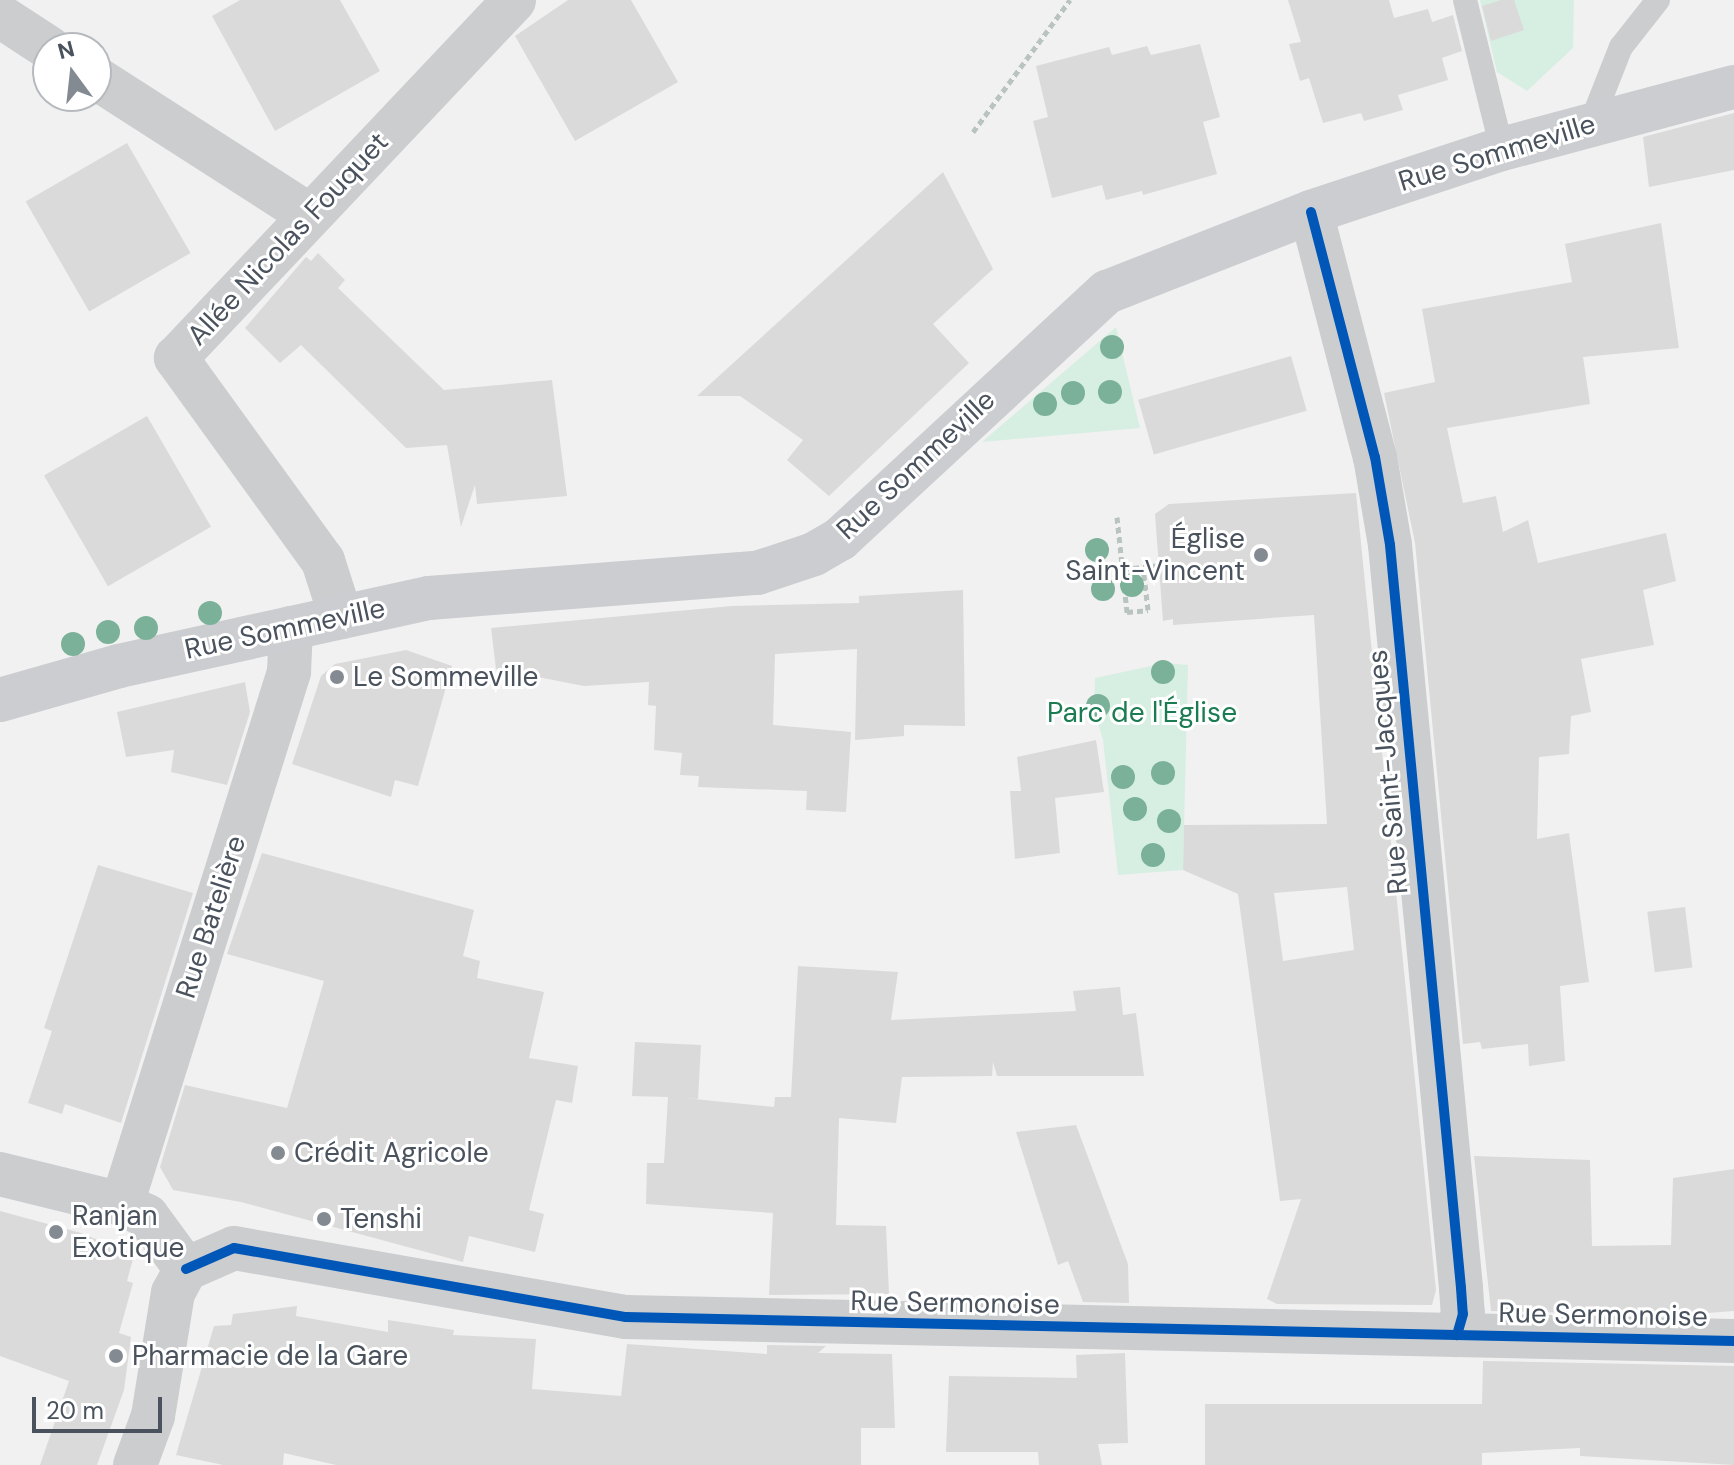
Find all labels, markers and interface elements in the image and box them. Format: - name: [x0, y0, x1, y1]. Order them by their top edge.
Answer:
- north arrow: [32, 32, 112, 112]
- text: N: [55, 34, 78, 66]
- street label: Rue Sommeville: [1395, 107, 1599, 199]
- street label: Allée Nicolas Fouquet: [181, 126, 395, 352]
- street label: Rue Sommeville: [830, 383, 1002, 547]
- place label: Église Saint-Vincent: [1065, 522, 1245, 588]
- marker: Église Saint-Vincent: [1252, 546, 1270, 564]
- street label: Rue Sommeville: [182, 591, 388, 667]
- street label: Rue Saint-Jacques: [1361, 648, 1415, 896]
- place label: Le Sommeville: [353, 660, 538, 694]
- marker: Le Sommeville: [328, 668, 346, 686]
- park label: Parc de l'Église: [1047, 696, 1237, 730]
- street label: Rue Batelière: [169, 832, 253, 1002]
- place label: Crédit Agricole: [294, 1136, 489, 1170]
- marker: Crédit Agricole: [269, 1144, 287, 1162]
- place label: Ranjan Exotique: [72, 1199, 184, 1265]
- place label: Tenshi: [340, 1202, 422, 1236]
- marker: Tenshi: [315, 1210, 333, 1228]
- marker: Ranjan Exotique: [47, 1223, 65, 1241]
- street label: Rue Sermonoise: [850, 1284, 1060, 1322]
- street label: Rue Sermonoise: [1498, 1296, 1708, 1334]
- place label: Pharmacie de la Gare: [132, 1339, 408, 1373]
- marker: Pharmacie de la Gare: [107, 1347, 125, 1365]
- scale bar: [36, 1381, 166, 1431]
- text: 20 m: [46, 1395, 104, 1426]

